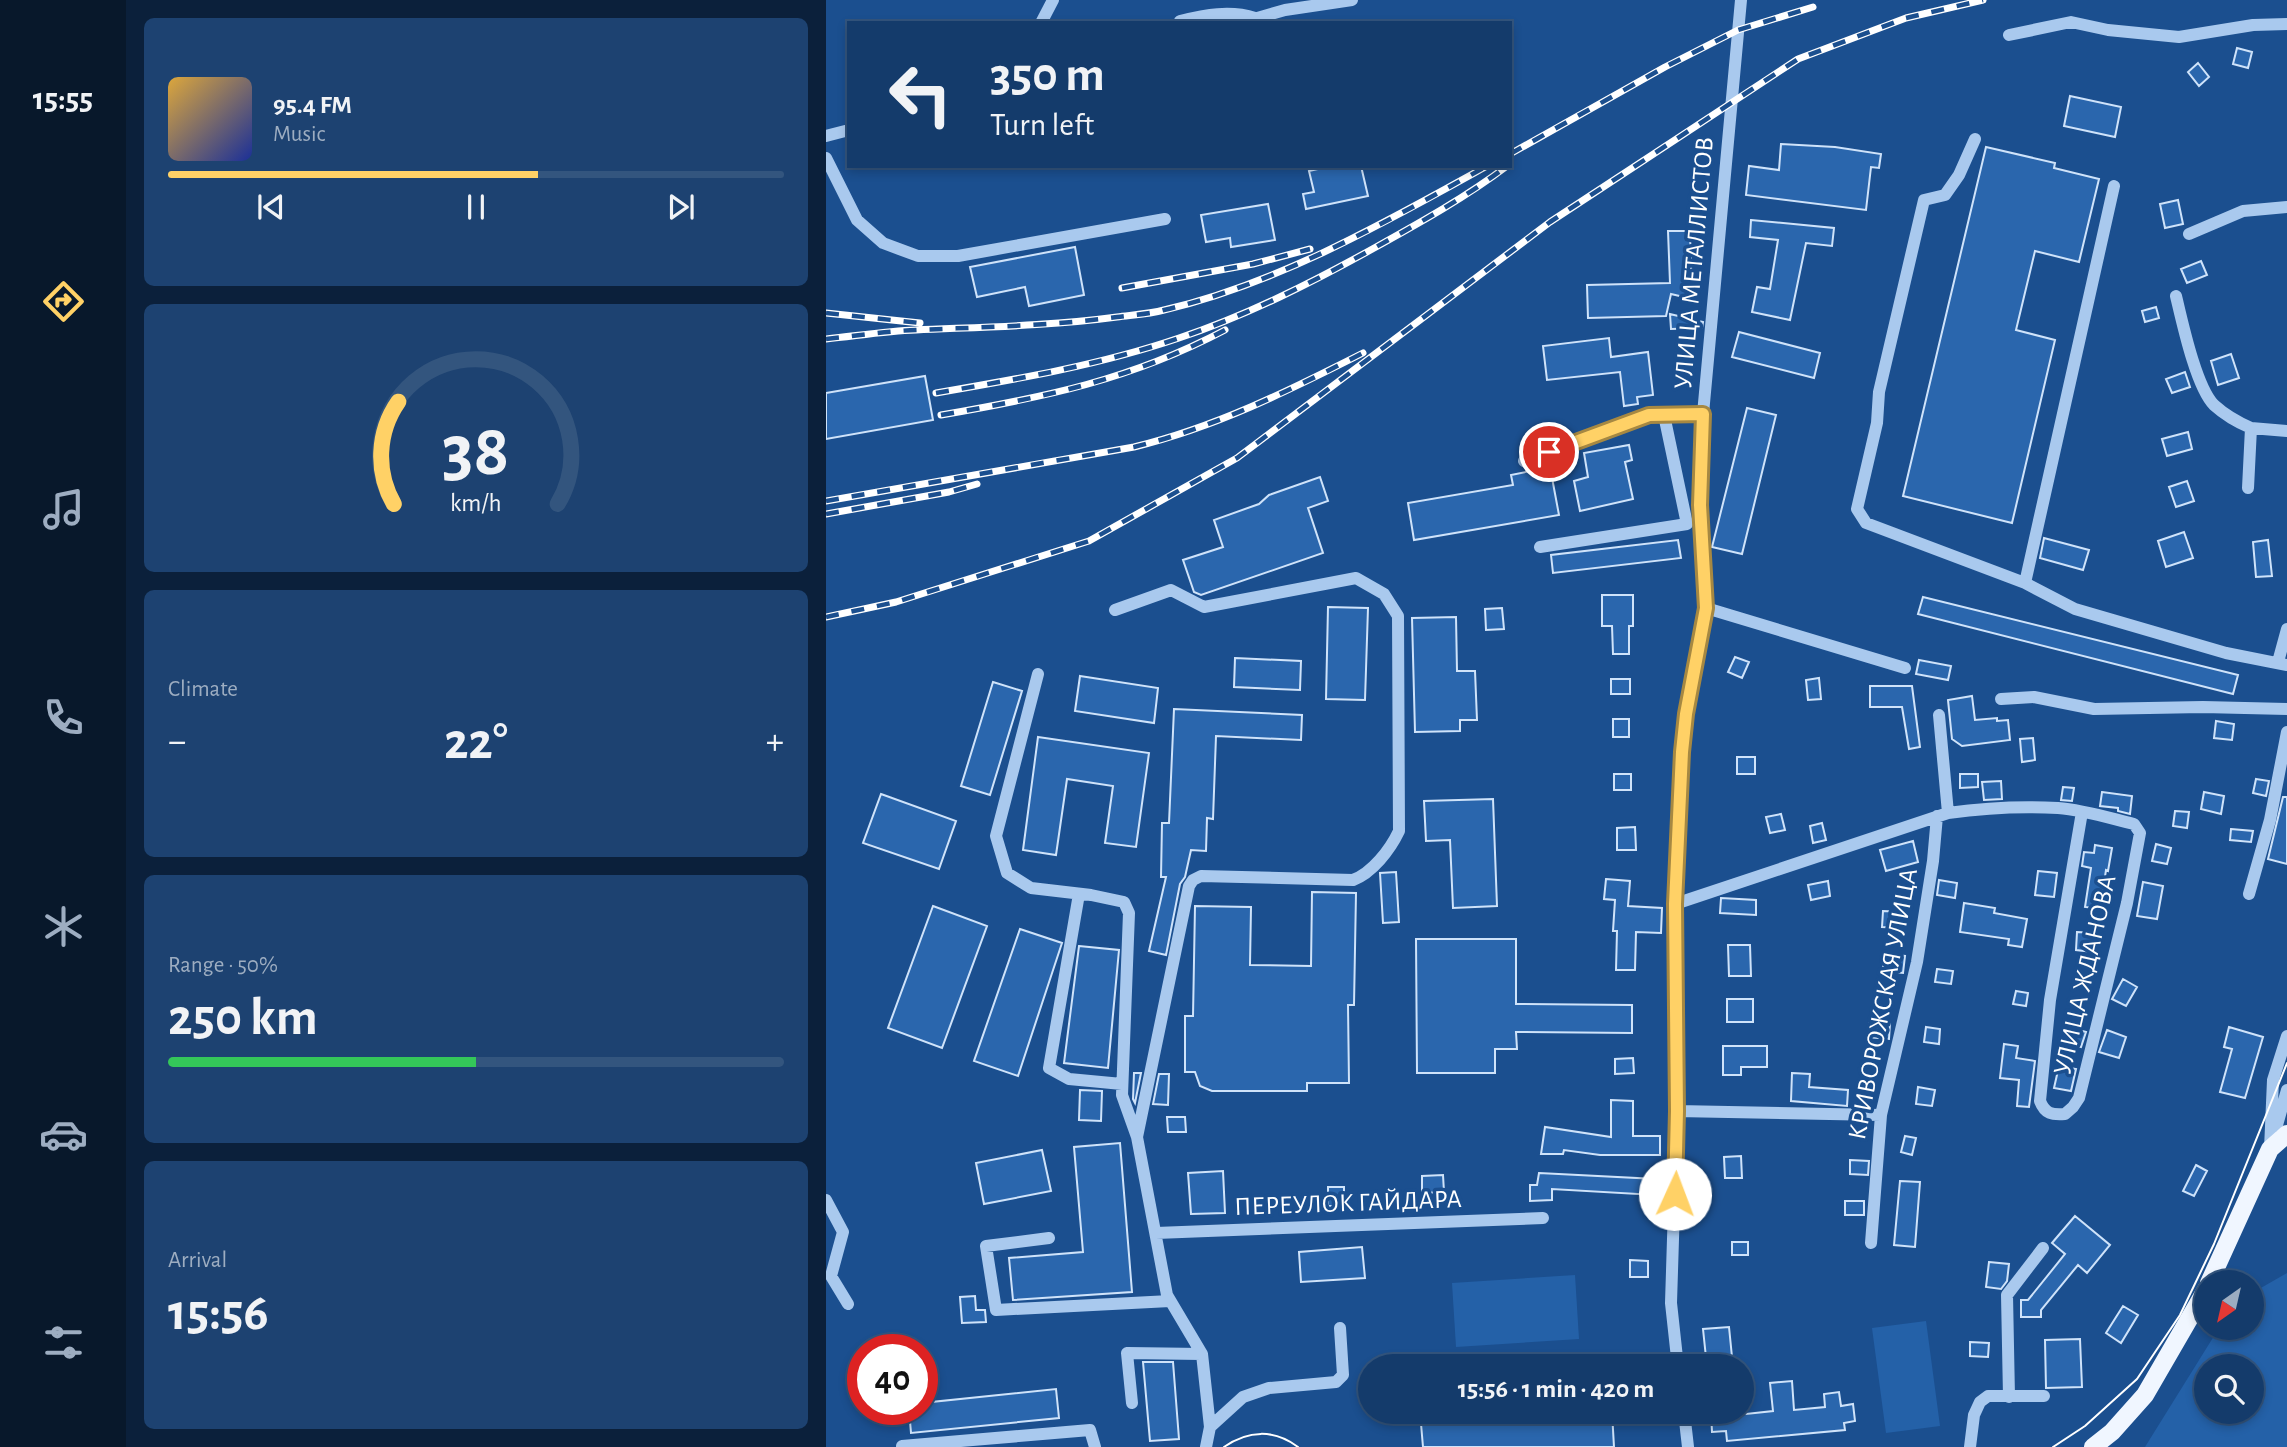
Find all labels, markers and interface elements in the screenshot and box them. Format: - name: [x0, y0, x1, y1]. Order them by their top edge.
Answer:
- icon: left: [875, 49, 966, 140]
- text: 350 m: [990, 51, 1105, 100]
- text: 15:55: [33, 83, 93, 115]
- text: 95.4 FM: [273, 92, 352, 118]
- text: Turn left: [990, 109, 1094, 141]
- text: Music: [273, 123, 325, 146]
- street label: УЛИЦА МЕТАЛЛИСТОВ: [1670, 136, 1718, 390]
- icon: previous: [252, 188, 290, 226]
- icon: pause: [457, 188, 495, 226]
- icon: next: [662, 188, 700, 226]
- icon: directions: [39, 277, 88, 326]
- text: 38: [442, 416, 510, 489]
- pin: [1519, 422, 1579, 482]
- icon: arrive: [1530, 433, 1568, 471]
- icon: music: [39, 485, 88, 534]
- text: km/h: [450, 490, 502, 515]
- text: Climate: [168, 678, 238, 701]
- icon: phone: [39, 693, 88, 742]
- text: 22°: [444, 716, 508, 768]
- text: −: [168, 723, 186, 761]
- text: +: [766, 723, 784, 761]
- street label: КРИВОРОЖСКАЯ УЛИЦА: [1844, 866, 1922, 1142]
- street label: УЛИЦА ЖДАНОВА: [2049, 872, 2121, 1078]
- icon: climate: [39, 902, 88, 951]
- text: Range · 50%: [168, 954, 278, 977]
- text: 250 km: [168, 992, 318, 1044]
- icon: car: [39, 1110, 88, 1159]
- position arrow: [1638, 1157, 1712, 1231]
- street label: ПЕРЕУЛОК ГАЙДАРА: [1234, 1186, 1462, 1220]
- text: Arrival: [168, 1249, 227, 1272]
- north arrow: [2194, 1270, 2264, 1340]
- map controls: [2194, 1270, 2264, 1424]
- text: 15:56: [168, 1287, 269, 1339]
- icon: filters: [39, 1318, 88, 1367]
- speed limit sign: 40: [847, 1334, 938, 1425]
- button: search: [2194, 1354, 2264, 1424]
- text: 15:56 · 1 min · 420 m: [1458, 1376, 1654, 1402]

